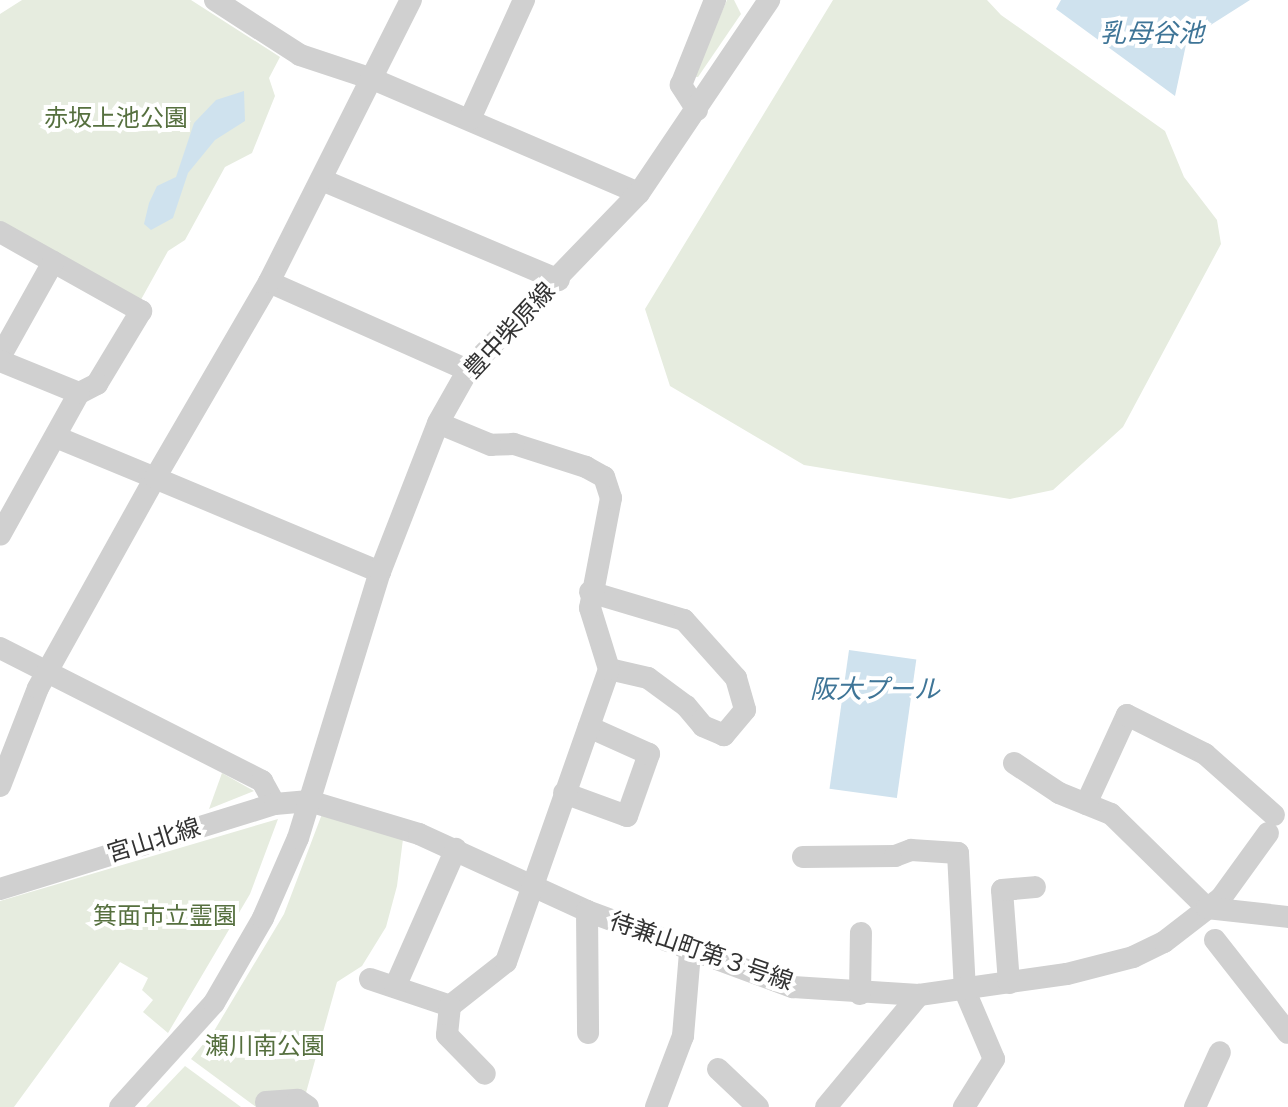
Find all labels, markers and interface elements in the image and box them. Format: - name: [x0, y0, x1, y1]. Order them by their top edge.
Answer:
- water label: 乳母谷池: [1100, 19, 1204, 51]
- park label: 赤坂上池公園: [44, 105, 188, 133]
- street label: 豊中柴原線: [459, 277, 561, 385]
- water label: 阪大プール: [810, 675, 940, 707]
- street label: 宮山北線: [104, 813, 204, 869]
- park label: 箕面市立霊園: [93, 903, 237, 931]
- street label: 待兼山町第３号線: [606, 907, 796, 997]
- park label: 瀬川南公園: [205, 1033, 325, 1061]

